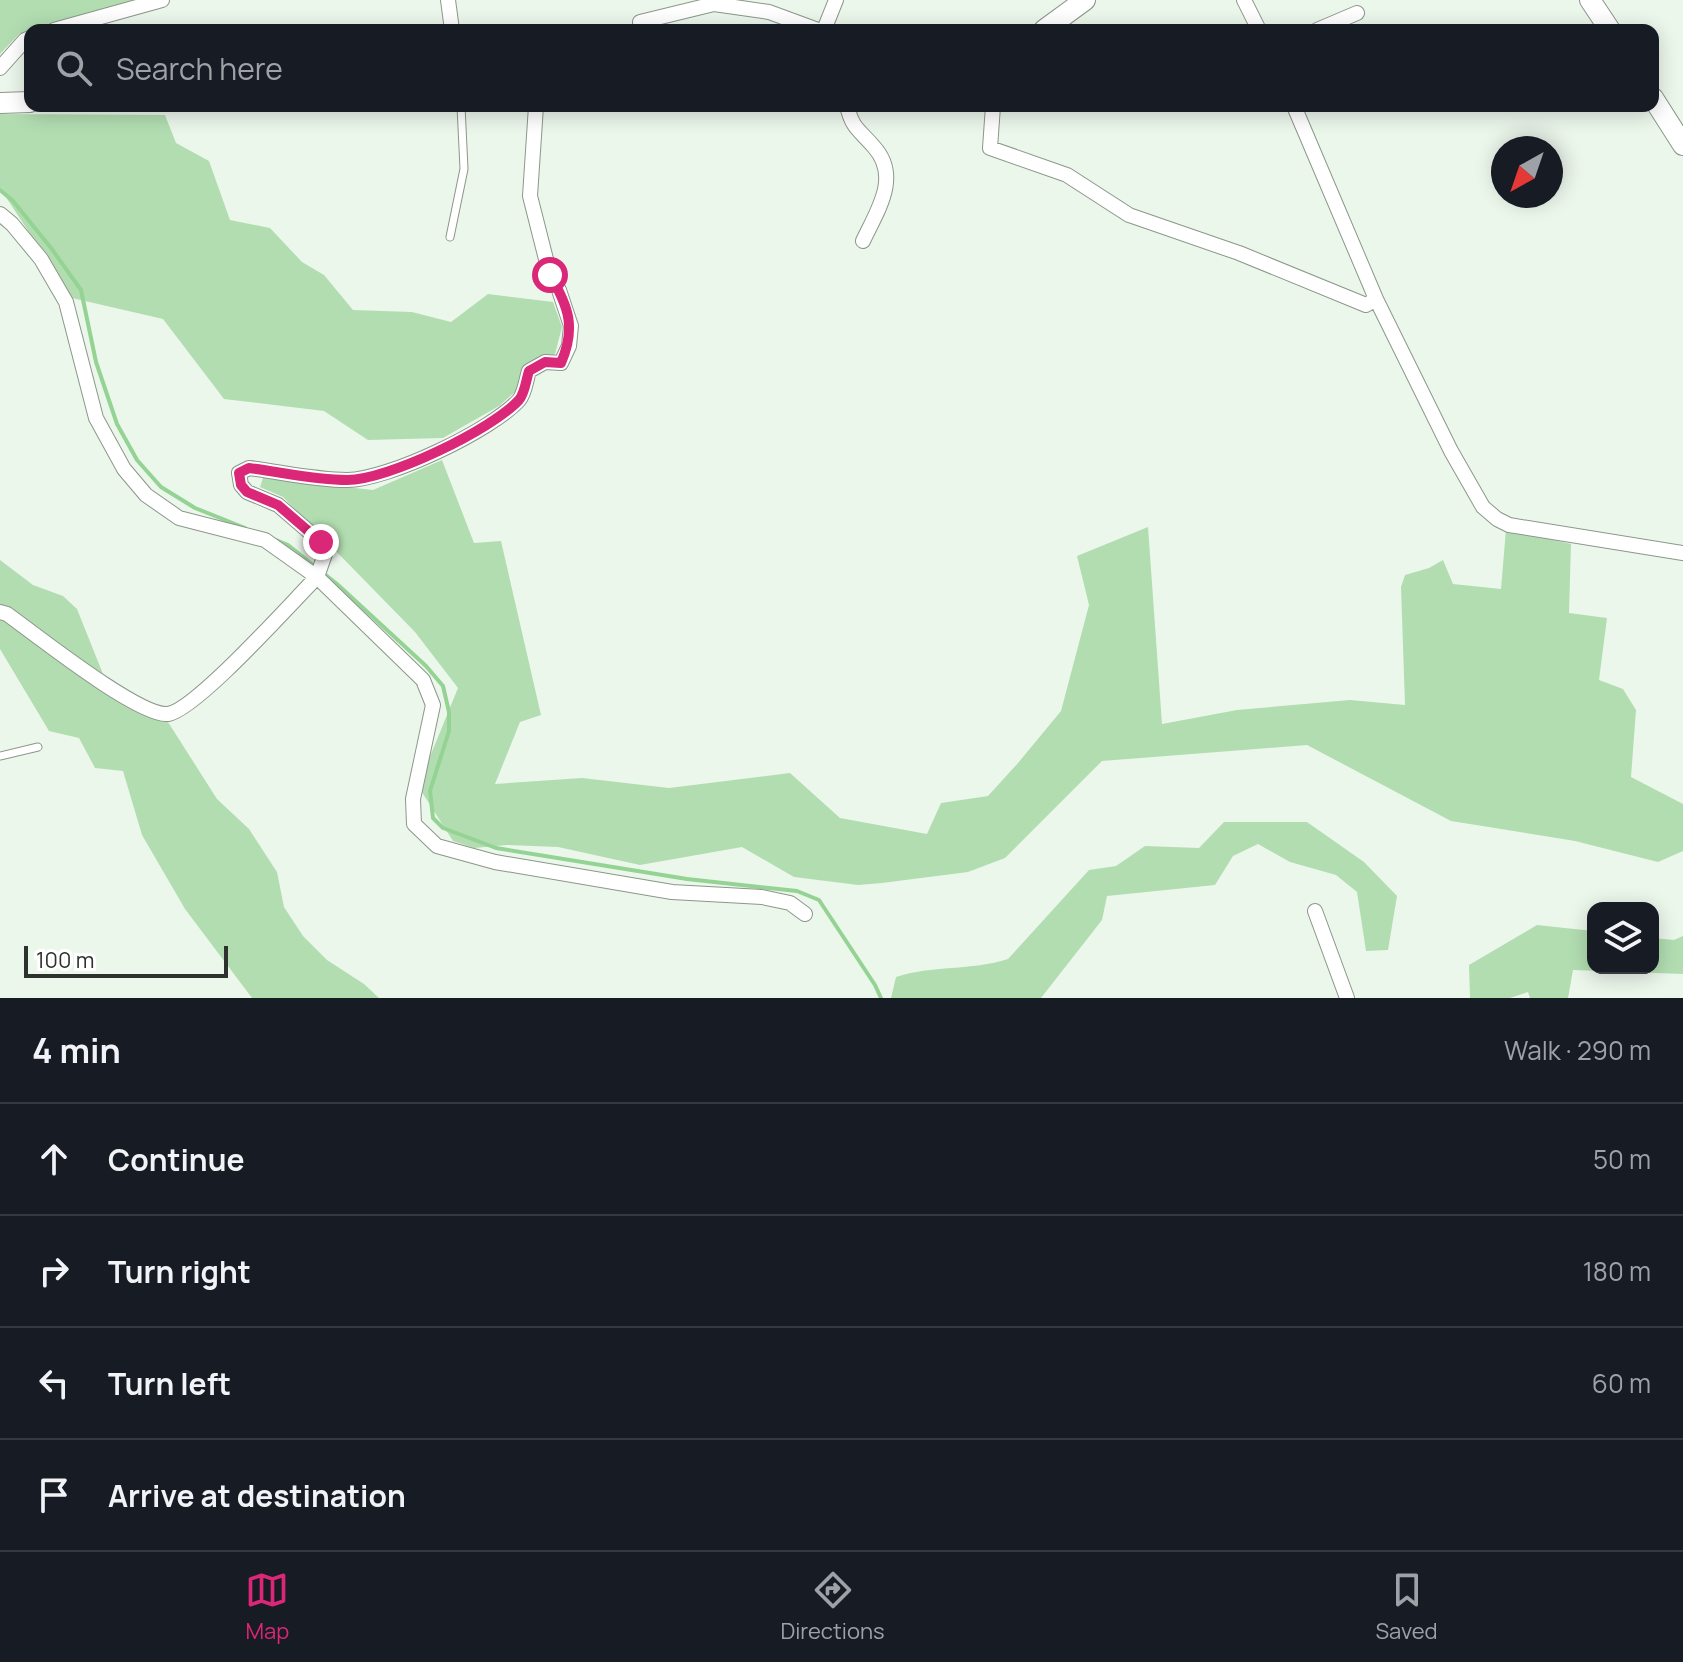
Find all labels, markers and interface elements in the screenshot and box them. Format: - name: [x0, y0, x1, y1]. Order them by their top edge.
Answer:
- search box: [24, 24, 1659, 112]
- icon: search: [52, 46, 96, 90]
- text: Search here: [116, 48, 283, 89]
- north arrow: [1491, 136, 1563, 208]
- route start: [532, 257, 568, 293]
- route end: [303, 524, 339, 560]
- map controls: [1587, 902, 1659, 974]
- button: layers: [1587, 902, 1659, 974]
- scale bar: [24, 942, 228, 978]
- text: 100 m: [36, 945, 94, 975]
- text: 4 min: [32, 1027, 121, 1073]
- text: Walk · 290 m: [1504, 1032, 1651, 1068]
- icon: ahead: [32, 1137, 76, 1181]
- text: Continue: [108, 1139, 244, 1180]
- text: 50 m: [1593, 1141, 1651, 1177]
- icon: right: [32, 1249, 76, 1293]
- text: Turn right: [108, 1251, 251, 1292]
- text: 180 m: [1583, 1253, 1651, 1289]
- icon: left: [32, 1361, 76, 1405]
- text: Turn left: [108, 1363, 231, 1404]
- text: 60 m: [1592, 1365, 1651, 1401]
- icon: arrive: [32, 1473, 76, 1517]
- text: Arrive at destination: [108, 1475, 406, 1516]
- tab: Map: [245, 1568, 289, 1646]
- tab: Directions: [780, 1568, 885, 1646]
- tab: Saved: [1376, 1568, 1438, 1646]

